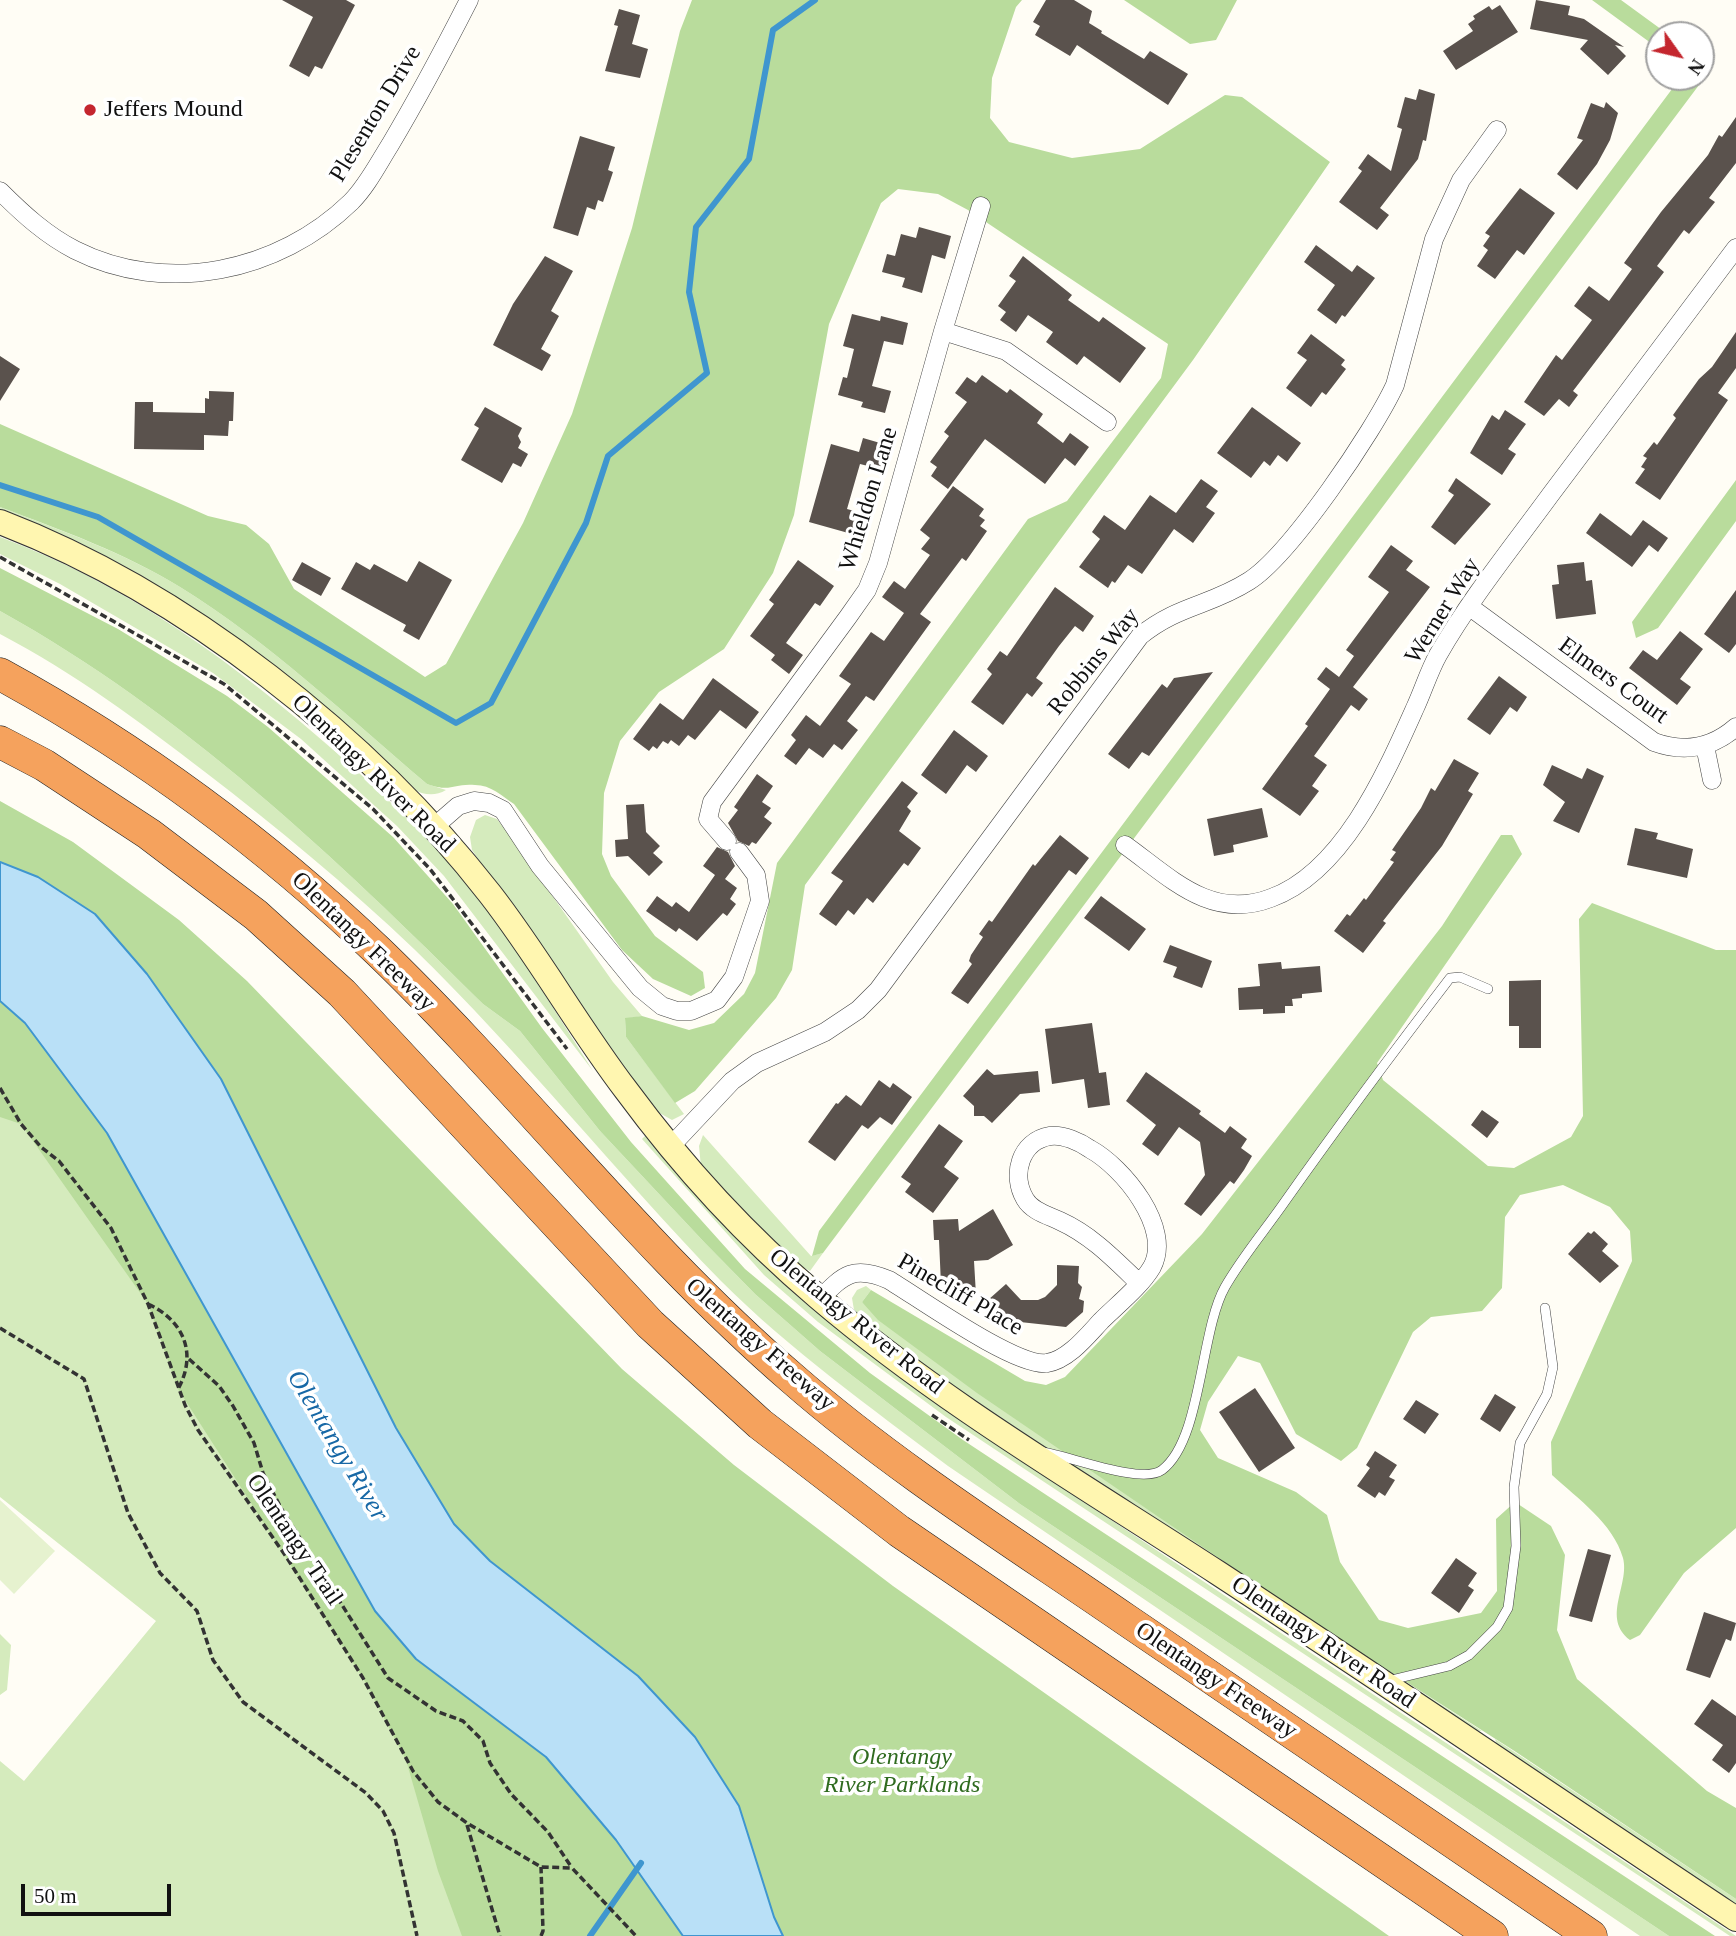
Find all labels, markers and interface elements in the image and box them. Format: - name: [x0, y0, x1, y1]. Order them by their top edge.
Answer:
- north arrow: [1645, 21, 1715, 91]
- street label: Plesenton Drive: [324, 41, 428, 187]
- text: N: [1684, 55, 1709, 78]
- place label: Jeffers Mound: [104, 96, 243, 124]
- marker: Jeffers Mound: [82, 102, 98, 118]
- street label: Whieldon Lane: [834, 424, 904, 574]
- street label: Werner Way: [1399, 553, 1487, 669]
- street label: Robbins Way: [1042, 603, 1146, 721]
- street label: Elmers Court: [1552, 632, 1674, 730]
- street label: Olentangy River Road: [285, 689, 461, 859]
- street label: Olentangy Freeway: [285, 866, 441, 1018]
- street label: Olentangy River Road: [763, 1243, 949, 1401]
- street label: Pinecliff Place: [892, 1247, 1028, 1343]
- street label: Olentangy Freeway: [679, 1272, 841, 1418]
- water label: Olentangy River: [280, 1365, 394, 1527]
- street label: Olentangy Trail: [240, 1469, 348, 1611]
- street label: Olentangy River Road: [1225, 1571, 1421, 1715]
- street label: Olentangy Freeway: [1130, 1616, 1302, 1746]
- park label: Olentangy River Parklands: [824, 1744, 980, 1800]
- scale bar: [24, 1870, 175, 1914]
- text: 50 m: [34, 1884, 77, 1908]

